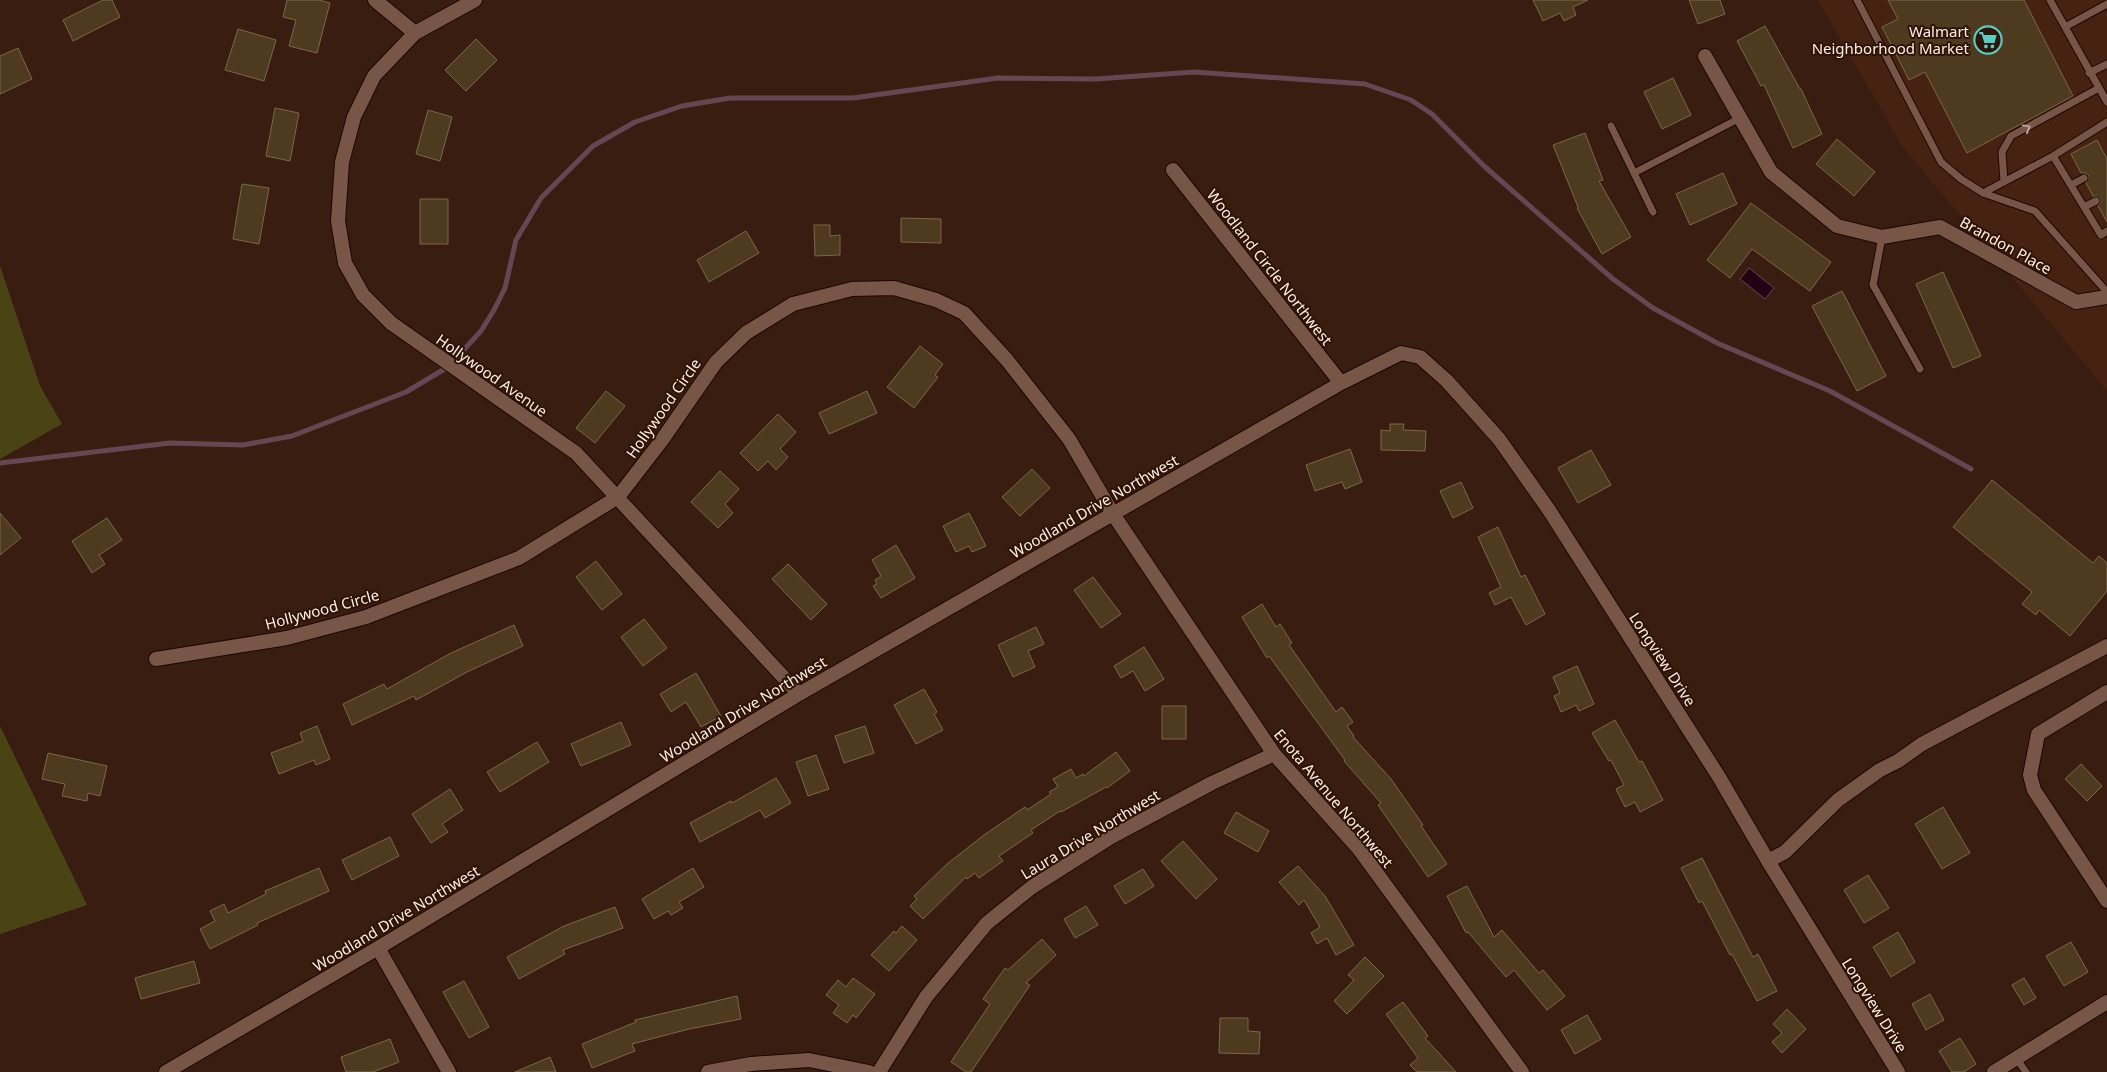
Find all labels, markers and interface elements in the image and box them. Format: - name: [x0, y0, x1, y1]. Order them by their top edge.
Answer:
- place label: Walmart Neighborhood Market: [1812, 21, 1970, 58]
- supermarket icon: Walmart Neighborhood Market: [1973, 25, 2003, 55]
- one-way arrow: [2021, 124, 2030, 134]
- street label: Woodland Circle Northwest: [1203, 185, 1338, 349]
- street label: Brandon Place: [1957, 212, 2055, 278]
- street label: Hollywood Avenue: [432, 329, 552, 421]
- street label: Hollywood Circle: [621, 354, 705, 462]
- street label: Woodland Drive Northwest: [1006, 449, 1182, 562]
- street label: Hollywood Circle: [263, 584, 381, 634]
- street label: Longview Drive: [1625, 608, 1701, 710]
- street label: Woodland Drive Northwest: [656, 651, 830, 767]
- street label: Enota Avenue Northwest: [1270, 724, 1398, 872]
- street label: Laura Drive Northwest: [1017, 784, 1164, 884]
- street label: Woodland Drive Northwest: [309, 860, 483, 976]
- street label: Longview Drive: [1838, 954, 1912, 1056]

